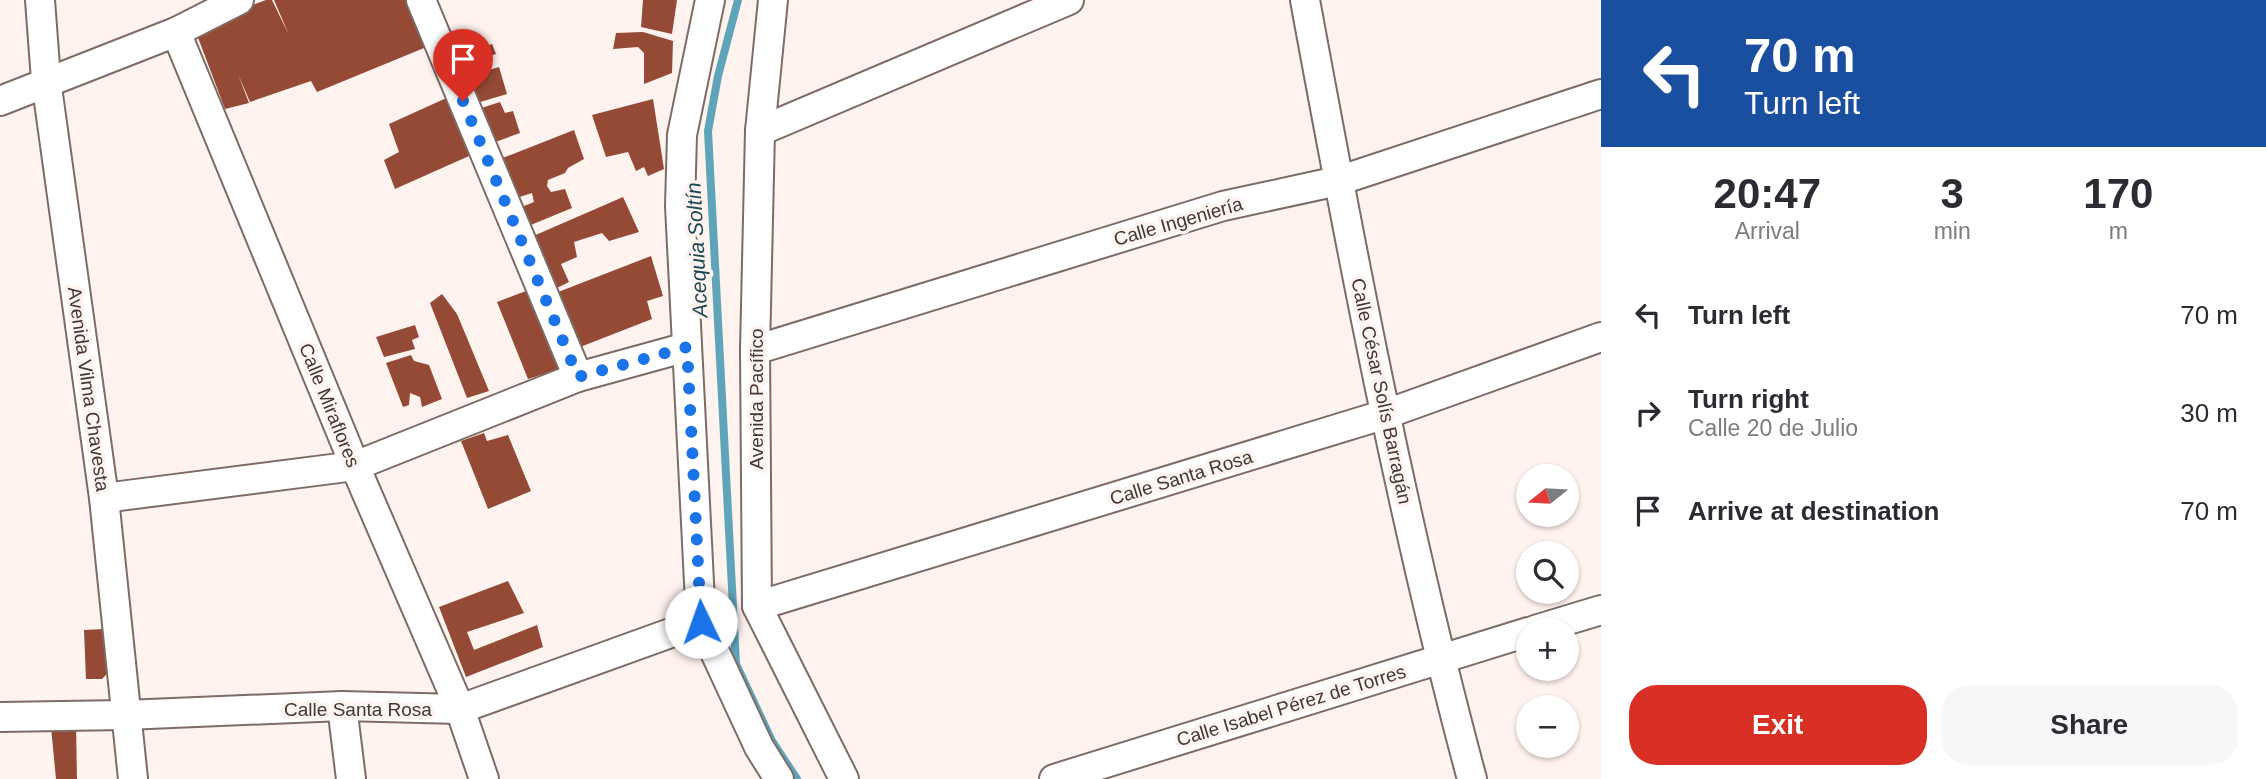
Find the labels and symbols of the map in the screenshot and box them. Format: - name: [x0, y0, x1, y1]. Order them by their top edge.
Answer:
- pin: [433, 29, 493, 101]
- water label: Acequia Soltín: [681, 182, 712, 320]
- street label: Calle Ingeniería: [1111, 193, 1245, 250]
- street label: Calle César Solís Barragán: [1347, 276, 1416, 506]
- street label: Avenida Vilma Chavesta: [64, 285, 113, 493]
- street label: Avenida Pacífico: [746, 328, 767, 470]
- street label: Calle Miraflores: [295, 340, 364, 470]
- street label: Calle Santa Rosa: [1107, 446, 1255, 509]
- north arrow: [1516, 464, 1578, 527]
- position arrow: [664, 585, 738, 659]
- street label: Calle Isabel Pérez de Torres: [1174, 661, 1408, 750]
- street label: Calle Santa Rosa: [284, 699, 432, 720]

